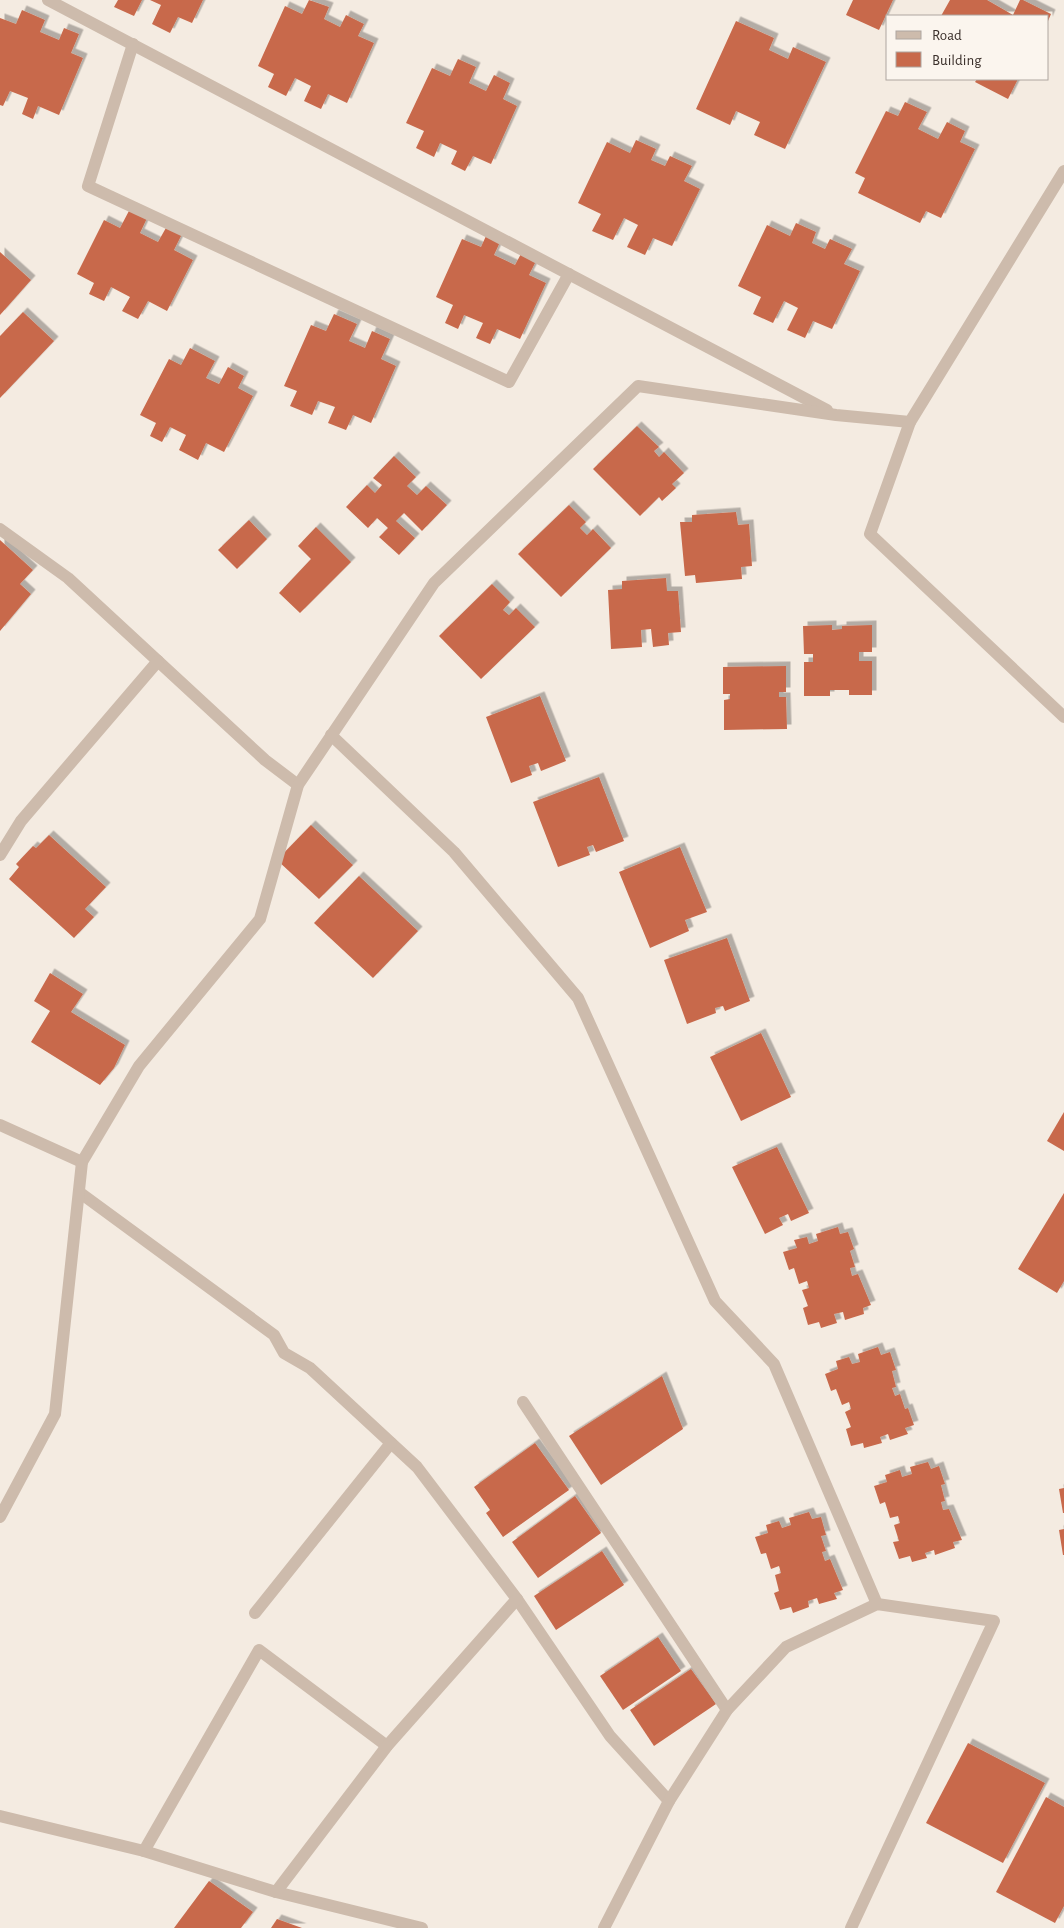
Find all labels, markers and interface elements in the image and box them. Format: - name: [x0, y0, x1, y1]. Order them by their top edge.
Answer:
- legend: [886, 15, 1049, 80]
- text: Road: [932, 28, 962, 43]
- text: Building: [932, 53, 982, 68]

